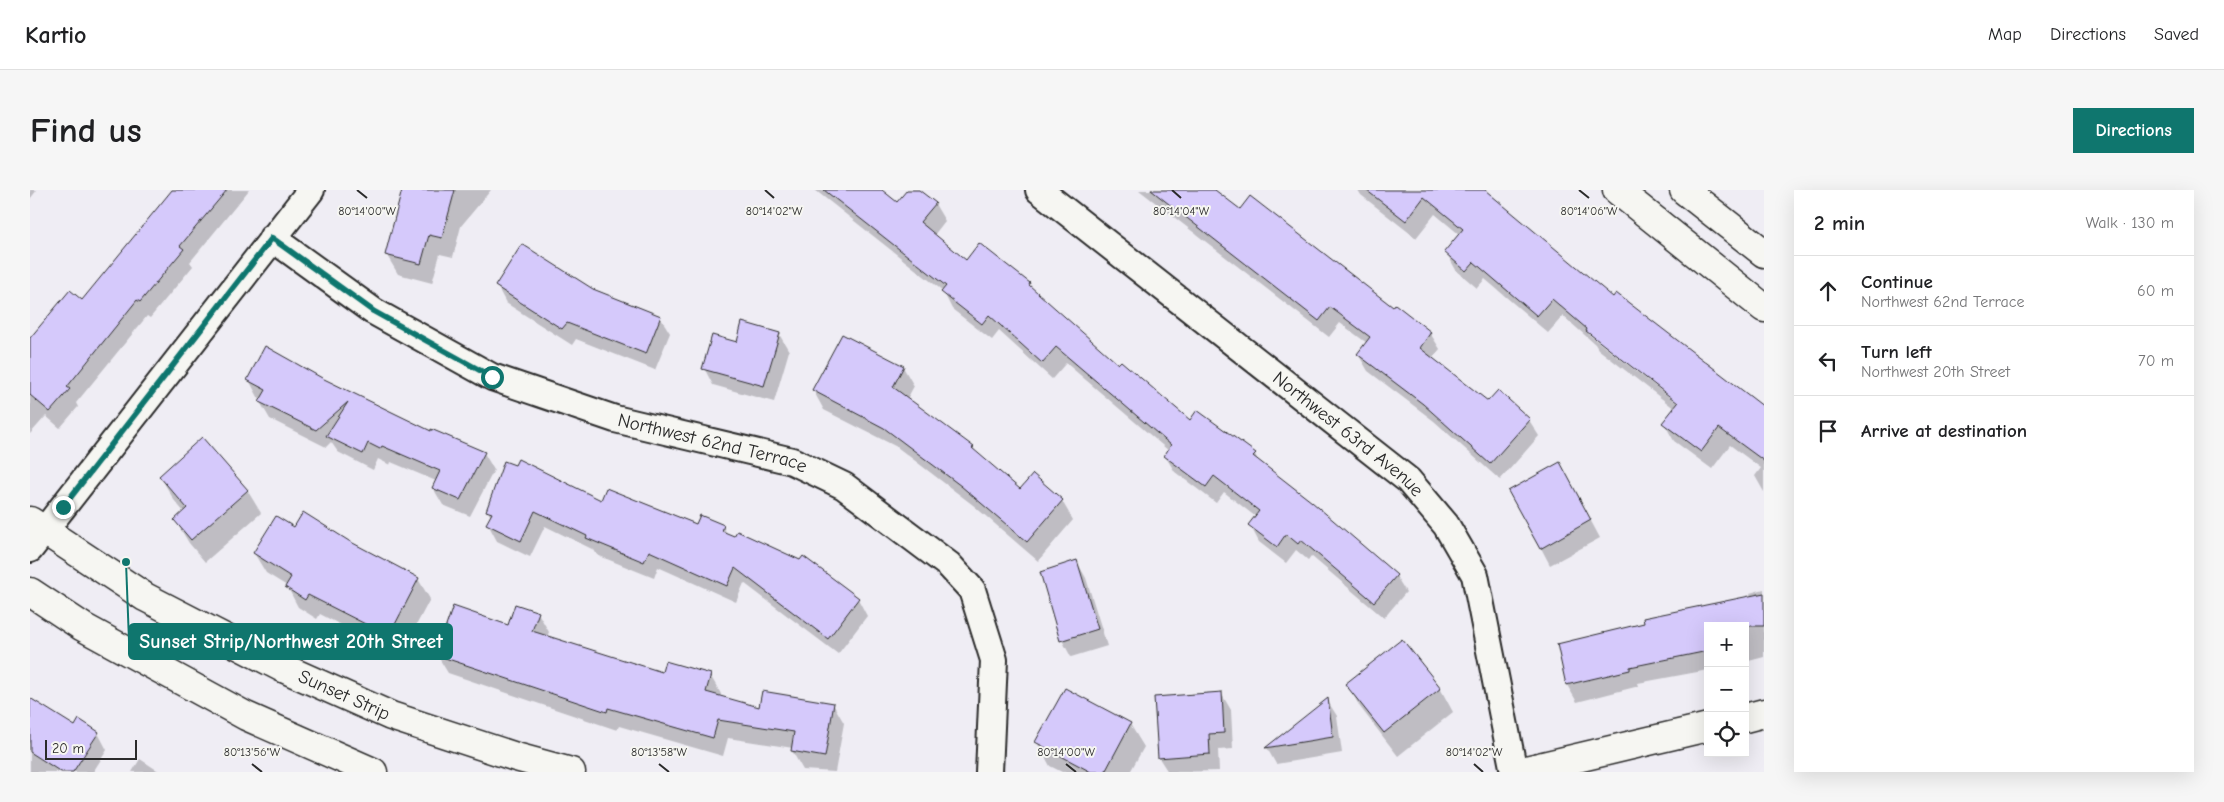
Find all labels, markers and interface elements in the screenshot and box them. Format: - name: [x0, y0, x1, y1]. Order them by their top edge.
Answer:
- text: Kartio: [25, 21, 87, 49]
- text: Map: [1988, 24, 2022, 45]
- text: Directions: [2050, 24, 2126, 45]
- text: Saved: [2154, 24, 2199, 45]
- button: Directions: [2073, 108, 2194, 153]
- text: Find us: [30, 110, 142, 151]
- text: 80°14'00"W: [338, 204, 396, 218]
- text: 80°14'02"W: [746, 204, 803, 218]
- text: 80°14'04"W: [1153, 204, 1210, 218]
- text: 80°14'06"W: [1561, 204, 1618, 218]
- text: 2 min: [1814, 211, 1865, 235]
- text: Walk · 130 m: [2085, 214, 2174, 232]
- text: Continue: [1861, 271, 1933, 293]
- icon: ahead: [1814, 277, 1842, 305]
- text: 60 m: [2137, 282, 2174, 300]
- text: Northwest 62nd Terrace: [1861, 293, 2025, 311]
- text: Turn left: [1861, 341, 1932, 363]
- icon: left: [1814, 347, 1842, 375]
- text: 70 m: [2138, 352, 2174, 370]
- text: Northwest 20th Street: [1861, 363, 2010, 381]
- route start: [481, 366, 504, 389]
- street label: Northwest 63rd Avenue: [1268, 367, 1428, 501]
- street label: Northwest 62nd Terrace: [616, 409, 811, 478]
- icon: arrive: [1814, 417, 1842, 445]
- text: Arrive at destination: [1861, 420, 2027, 442]
- route end: [52, 496, 75, 519]
- map controls: [1704, 622, 1749, 757]
- button: +: [1704, 622, 1749, 667]
- callout: Sunset Strip/Northwest 20th Street: [129, 624, 452, 659]
- text: Sunset Strip/Northwest 20th Street: [139, 630, 443, 653]
- street label: Sunset Strip: [295, 665, 393, 725]
- button: −: [1704, 667, 1749, 712]
- button: locate: [1704, 712, 1749, 757]
- scale bar: [45, 737, 138, 760]
- text: 20 m: [52, 740, 84, 757]
- text: 80°13'56"W: [224, 745, 281, 759]
- text: 80°13'58"W: [631, 745, 688, 759]
- text: 80°14'00"W: [1037, 745, 1095, 759]
- text: 80°14'02"W: [1446, 745, 1503, 759]

